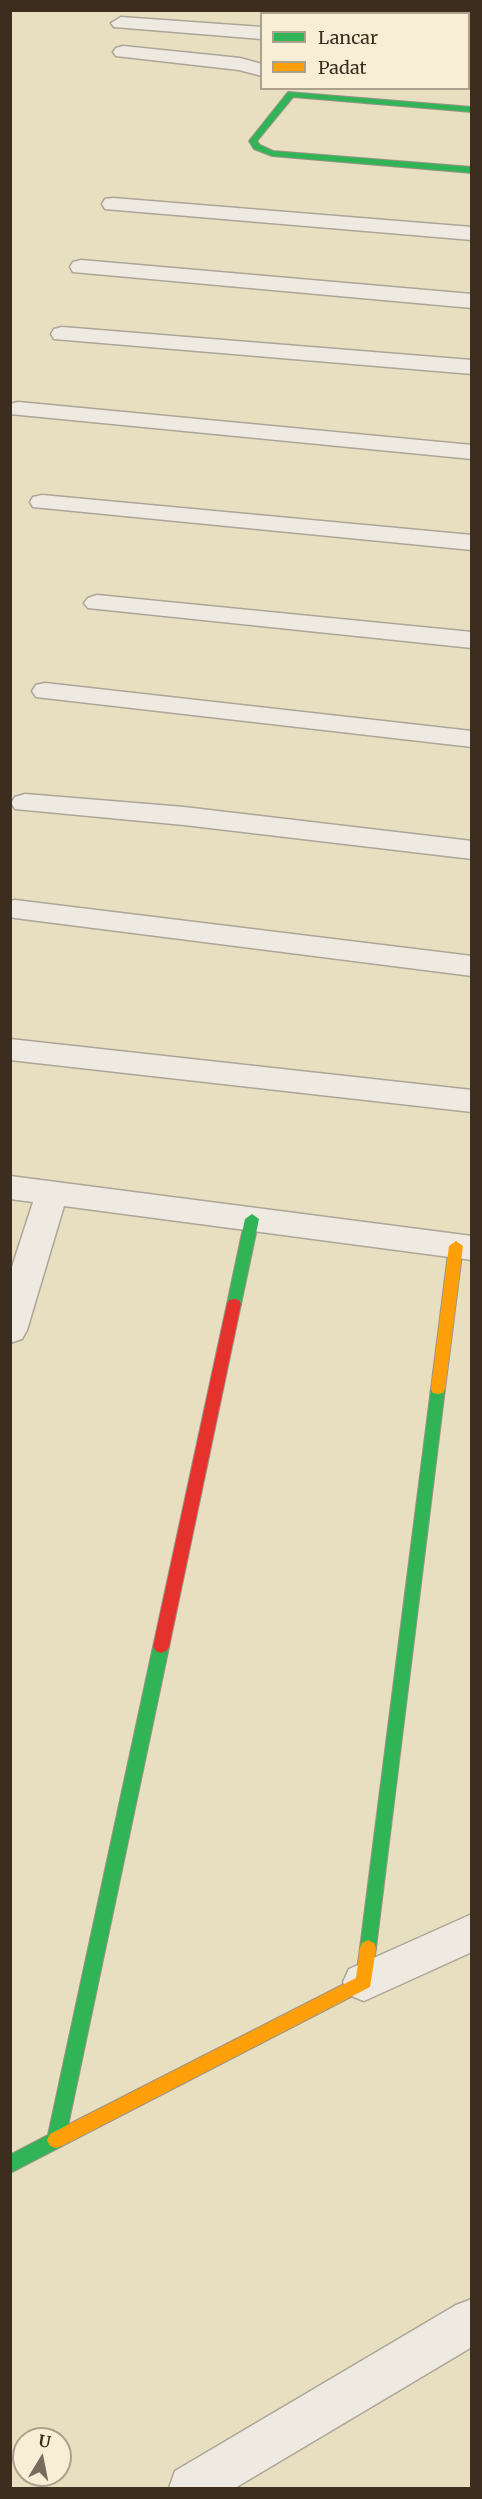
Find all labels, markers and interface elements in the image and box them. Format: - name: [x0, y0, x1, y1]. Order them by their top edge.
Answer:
- legend: [260, 12, 470, 90]
- text: Lancar: [318, 26, 378, 49]
- text: Padat: [318, 56, 367, 79]
- north arrow: [12, 2427, 72, 2487]
- text: U: [37, 2430, 52, 2452]

